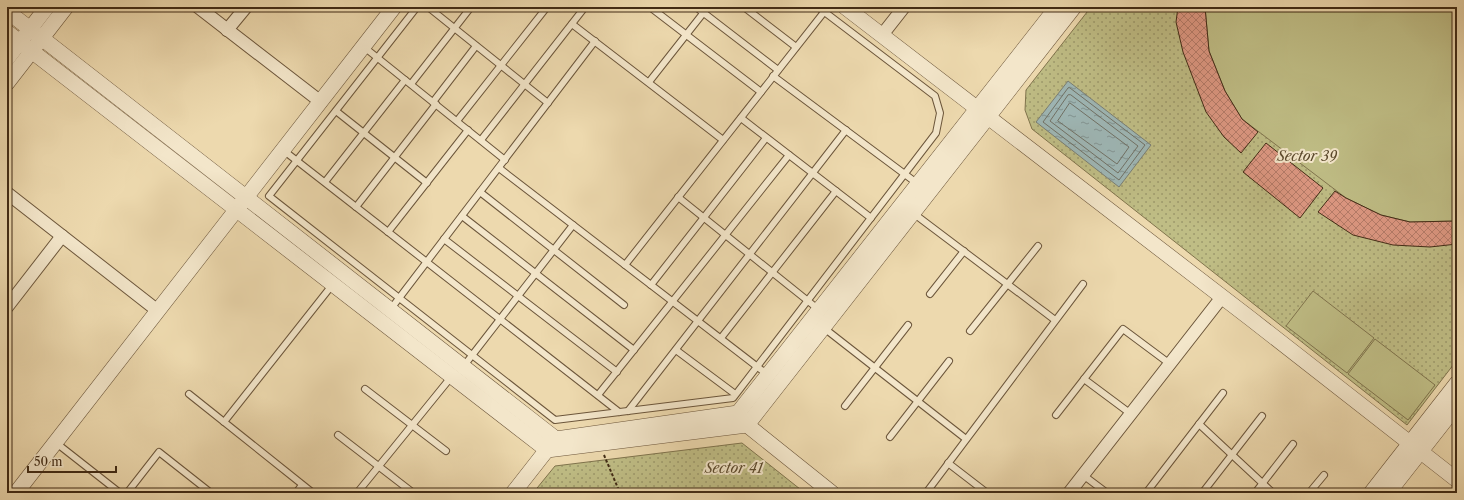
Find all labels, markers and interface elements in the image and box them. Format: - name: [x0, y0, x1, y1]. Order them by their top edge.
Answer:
- park label: Sector 39: [1276, 147, 1338, 165]
- scale bar: [28, 448, 116, 474]
- text: 50 m: [34, 454, 63, 469]
- park label: Sector 41: [704, 459, 764, 477]

